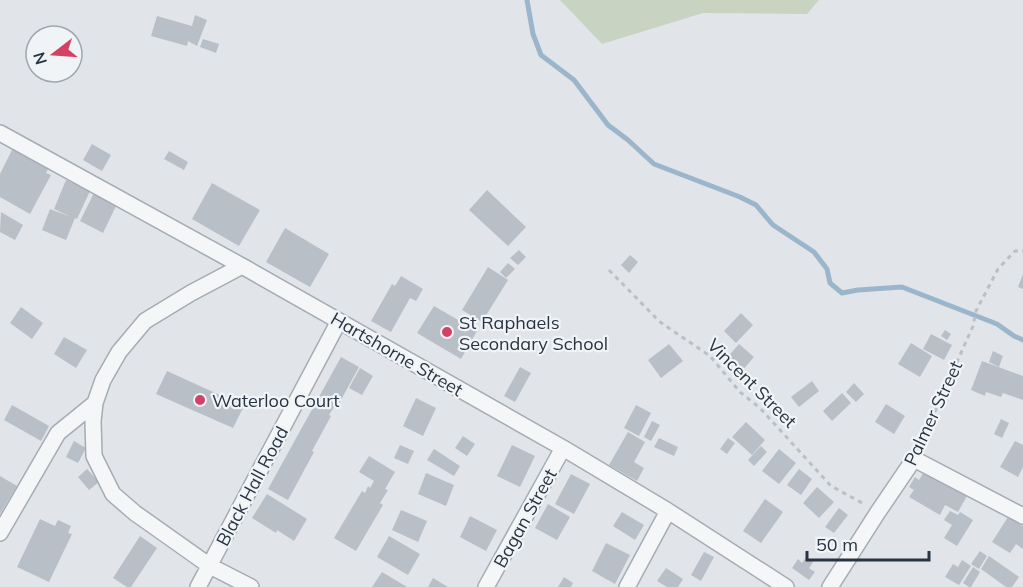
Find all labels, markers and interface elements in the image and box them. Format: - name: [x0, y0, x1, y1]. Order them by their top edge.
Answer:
- north arrow: [24, 24, 84, 84]
- text: N: [28, 50, 51, 67]
- street label: Hartshorne Street: [327, 307, 467, 401]
- place label: St Raphaels Secondary School: [459, 311, 608, 355]
- marker: St Raphaels Secondary School: [440, 325, 454, 339]
- street label: Vincent Street: [702, 333, 802, 433]
- street label: Palmer Street: [899, 357, 967, 469]
- place label: Waterloo Court: [212, 389, 340, 412]
- marker: Waterloo Court: [193, 393, 207, 407]
- street label: Black Hall Road: [211, 422, 293, 550]
- street label: Bagan Street: [488, 464, 562, 572]
- scale bar: [807, 524, 928, 562]
- text: 50 m: [816, 533, 858, 556]

